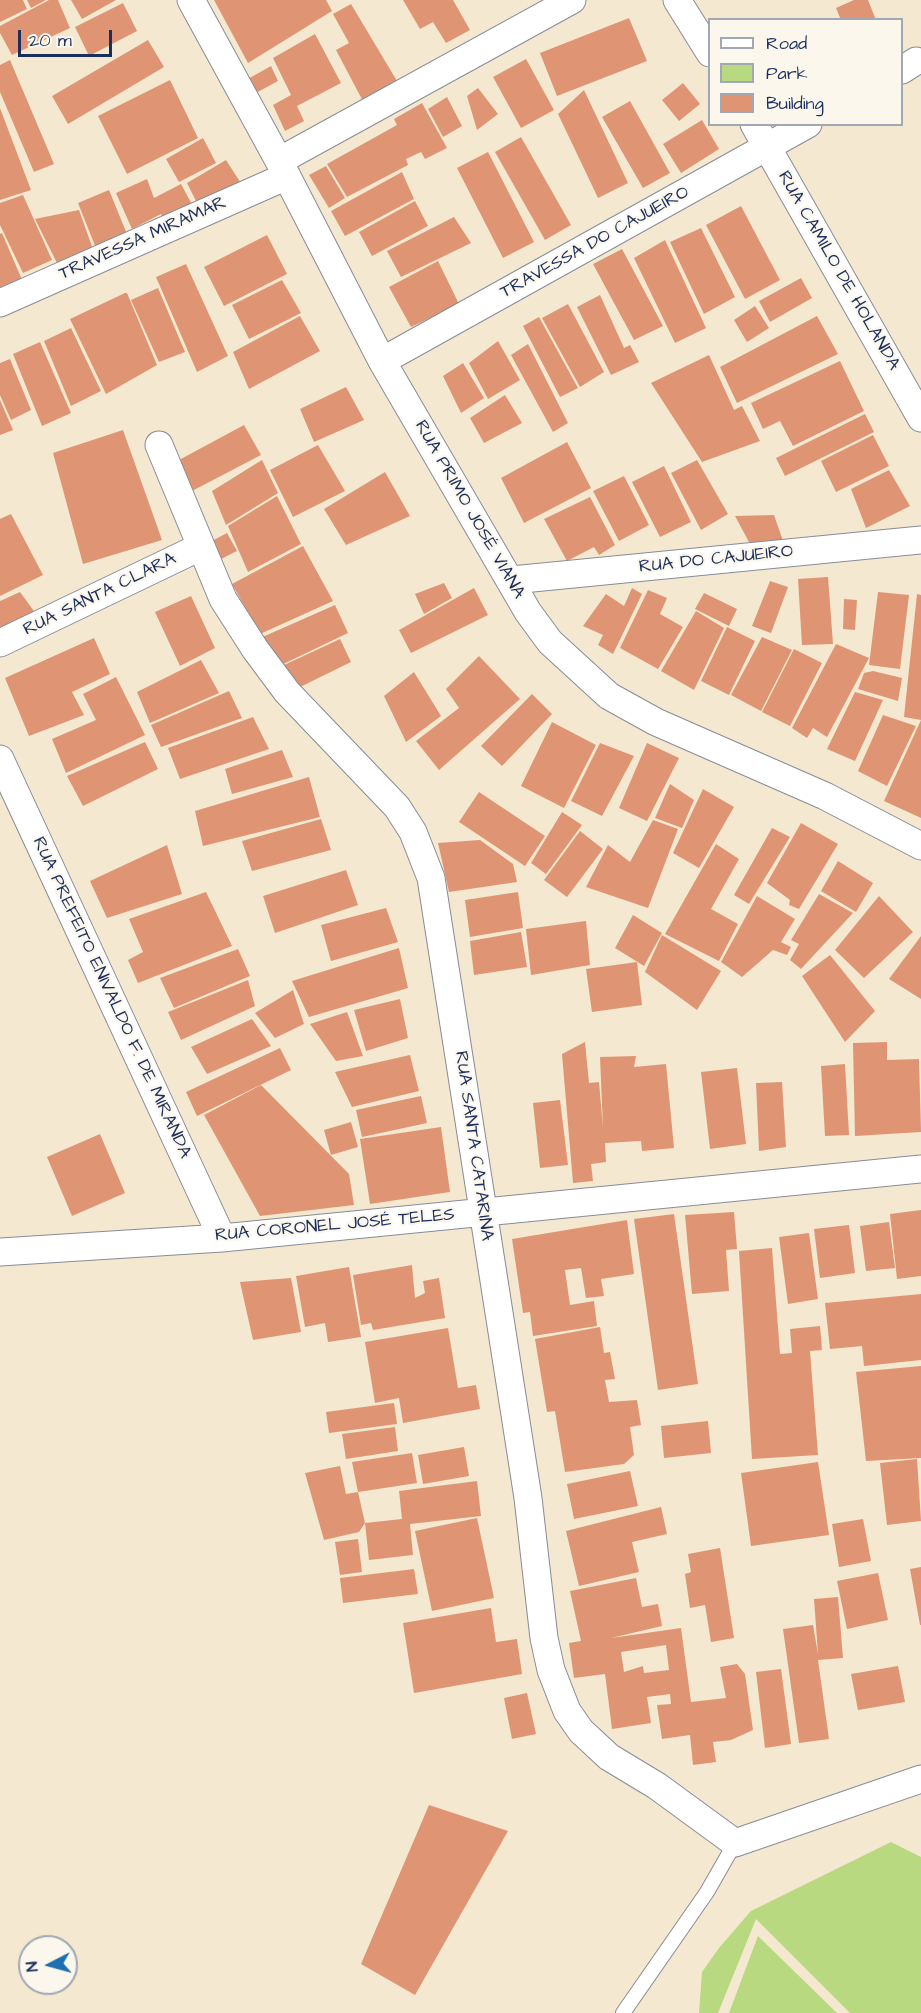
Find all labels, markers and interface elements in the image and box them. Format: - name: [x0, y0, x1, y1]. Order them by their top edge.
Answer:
- scale bar: [21, 18, 116, 56]
- legend: [708, 18, 903, 126]
- text: 20 m: [29, 28, 72, 53]
- text: Road: [766, 31, 807, 56]
- text: Park: [766, 61, 808, 86]
- text: Building: [766, 91, 824, 116]
- street label: RUA CAMILO DE HOLANDA: [772, 168, 904, 374]
- street label: TRAVESSA DO CAJUEIRO: [497, 182, 693, 304]
- street label: TRAVESSA MIRAMAR: [56, 192, 230, 286]
- street label: RUA PRIMO JOSÉ VIANA: [409, 417, 529, 603]
- street label: RUA DO CAJUEIRO: [638, 541, 794, 579]
- street label: RUA SANTA CLARA: [20, 549, 180, 641]
- street label: RUA PREFEITO ENIVALDO F. DE MIRANDA: [27, 834, 195, 1162]
- street label: RUA SANTA CATARINA: [449, 1050, 497, 1242]
- street label: RUA CORONEL JOSÉ TELES: [214, 1205, 456, 1247]
- north arrow: [18, 1935, 78, 1995]
- text: N: [21, 1961, 44, 1973]

